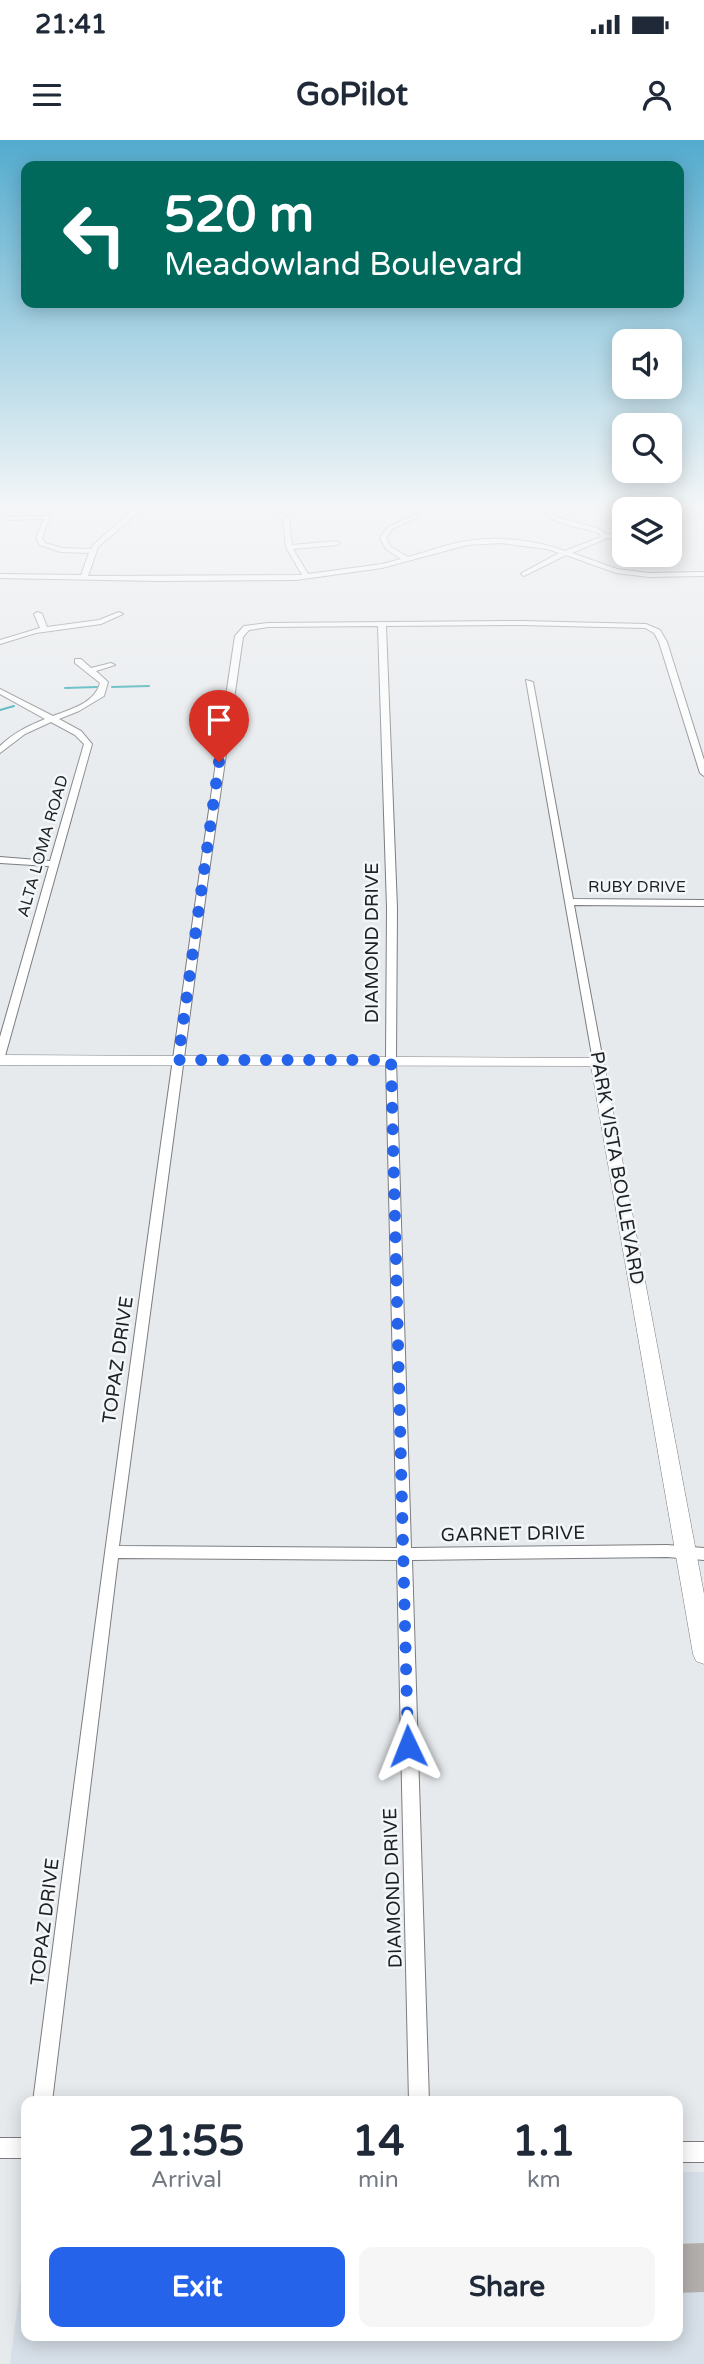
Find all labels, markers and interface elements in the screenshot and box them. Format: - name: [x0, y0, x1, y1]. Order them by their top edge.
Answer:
- text: 21:41: [35, 9, 107, 40]
- icon: menu: [28, 76, 66, 114]
- text: GoPilot: [296, 76, 408, 114]
- icon: person: [638, 76, 676, 114]
- text: 520 m: [164, 186, 314, 245]
- icon: left: [49, 189, 140, 280]
- text: Meadowland Boulevard: [164, 246, 523, 284]
- map controls: [612, 329, 682, 567]
- button: sound: [612, 329, 682, 399]
- button: search: [612, 413, 682, 483]
- button: layers: [612, 497, 682, 567]
- pin: [189, 690, 249, 762]
- icon: arrive: [200, 701, 238, 739]
- street label: ALTA LOMA ROAD: [13, 773, 73, 919]
- street label: DIAMOND DRIVE: [361, 863, 383, 1023]
- street label: RUBY DRIVE: [588, 877, 686, 897]
- street label: PARK VISTA BOULEVARD: [586, 1049, 648, 1287]
- street label: TOPAZ DRIVE: [98, 1295, 138, 1425]
- street label: GARNET DRIVE: [441, 1522, 585, 1546]
- position arrow: [371, 1709, 445, 1783]
- street label: DIAMOND DRIVE: [379, 1807, 407, 1969]
- street label: TOPAZ DRIVE: [26, 1857, 64, 1987]
- text: 21:55: [128, 2116, 245, 2167]
- text: 14: [352, 2116, 405, 2167]
- text: 1.1: [512, 2116, 576, 2167]
- text: Arrival: [151, 2166, 222, 2194]
- text: min: [358, 2166, 399, 2194]
- text: km: [527, 2166, 561, 2194]
- button: Exit: [49, 2247, 345, 2327]
- button: Share: [359, 2247, 655, 2327]

